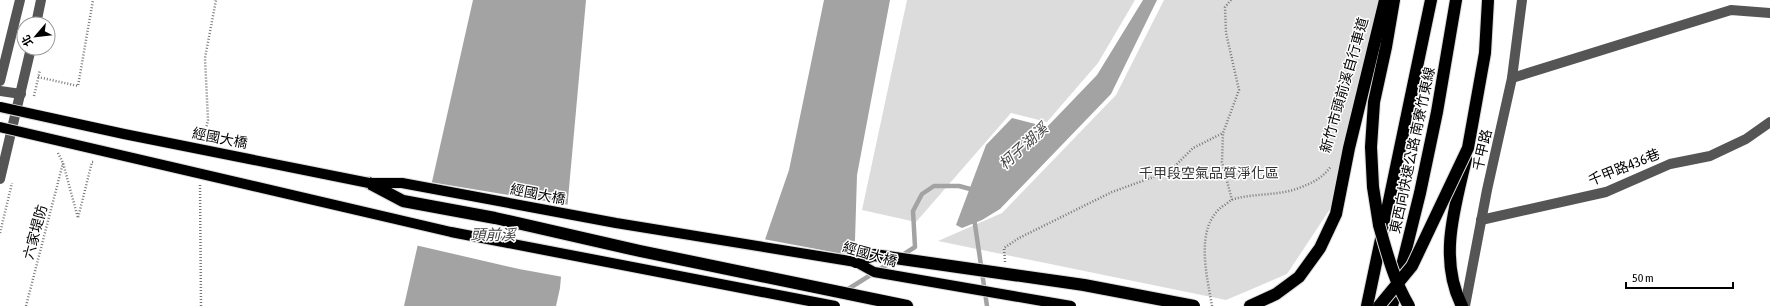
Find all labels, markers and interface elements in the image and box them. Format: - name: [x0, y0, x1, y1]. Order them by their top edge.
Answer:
- north arrow: [16, 16, 56, 56]
- street label: 新竹市頭前溪自行車道: [1317, 16, 1371, 154]
- text: 北: [19, 33, 35, 48]
- street label: 東西向快速公路 南寮竹東線: [1387, 65, 1437, 235]
- water label: 柯子湖溪: [995, 118, 1052, 172]
- street label: 經國大橋: [191, 125, 249, 151]
- street label: 千甲路: [1469, 128, 1495, 172]
- street label: 千甲路436巷: [1586, 145, 1662, 189]
- park label: 千甲段空氣品質淨化區: [1139, 165, 1279, 181]
- street label: 經國大橋: [509, 181, 567, 207]
- street label: 六家堤防: [20, 203, 50, 261]
- water label: 頭前溪: [470, 226, 517, 243]
- street label: 經國大橋: [841, 239, 899, 269]
- scale bar: [1626, 264, 1733, 290]
- text: 50 m: [1632, 271, 1654, 285]

